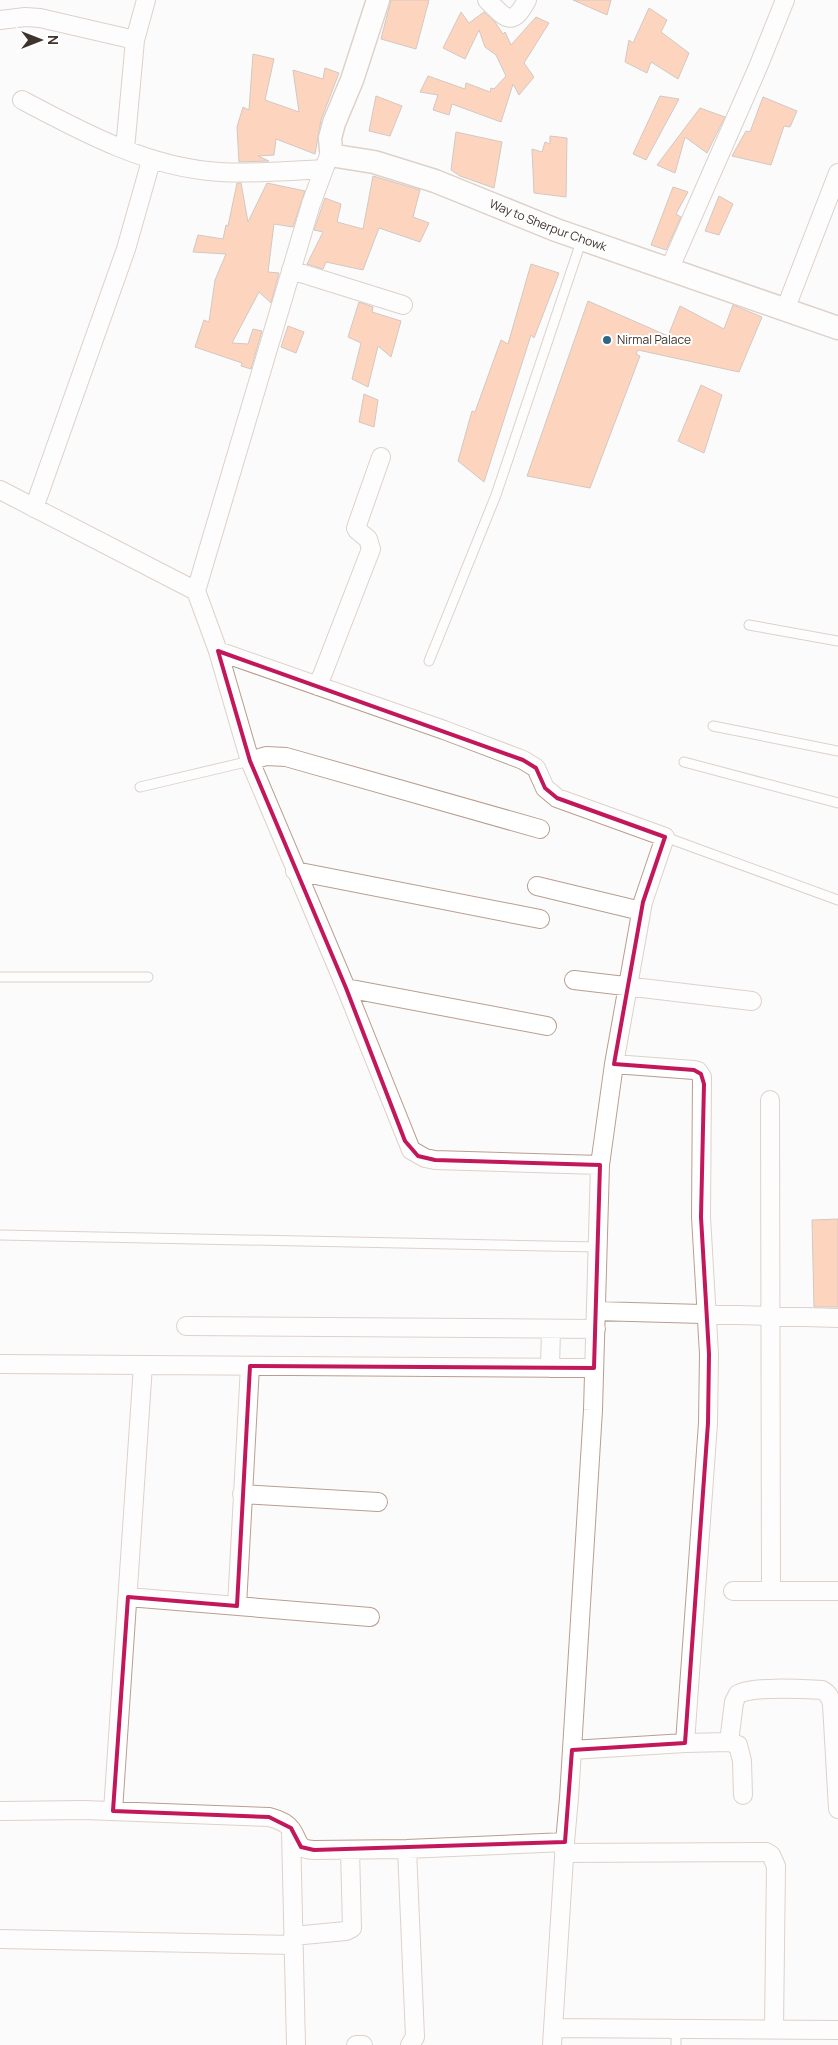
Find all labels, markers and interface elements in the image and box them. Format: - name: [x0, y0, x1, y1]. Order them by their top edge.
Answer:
- north arrow: [15, 15, 65, 65]
- text: N: [44, 35, 63, 45]
- street label: Way to Sherpur Chowk: [487, 195, 610, 255]
- place label: Nirmal Palace: [617, 331, 691, 348]
- marker: Nirmal Palace: [601, 334, 613, 346]

